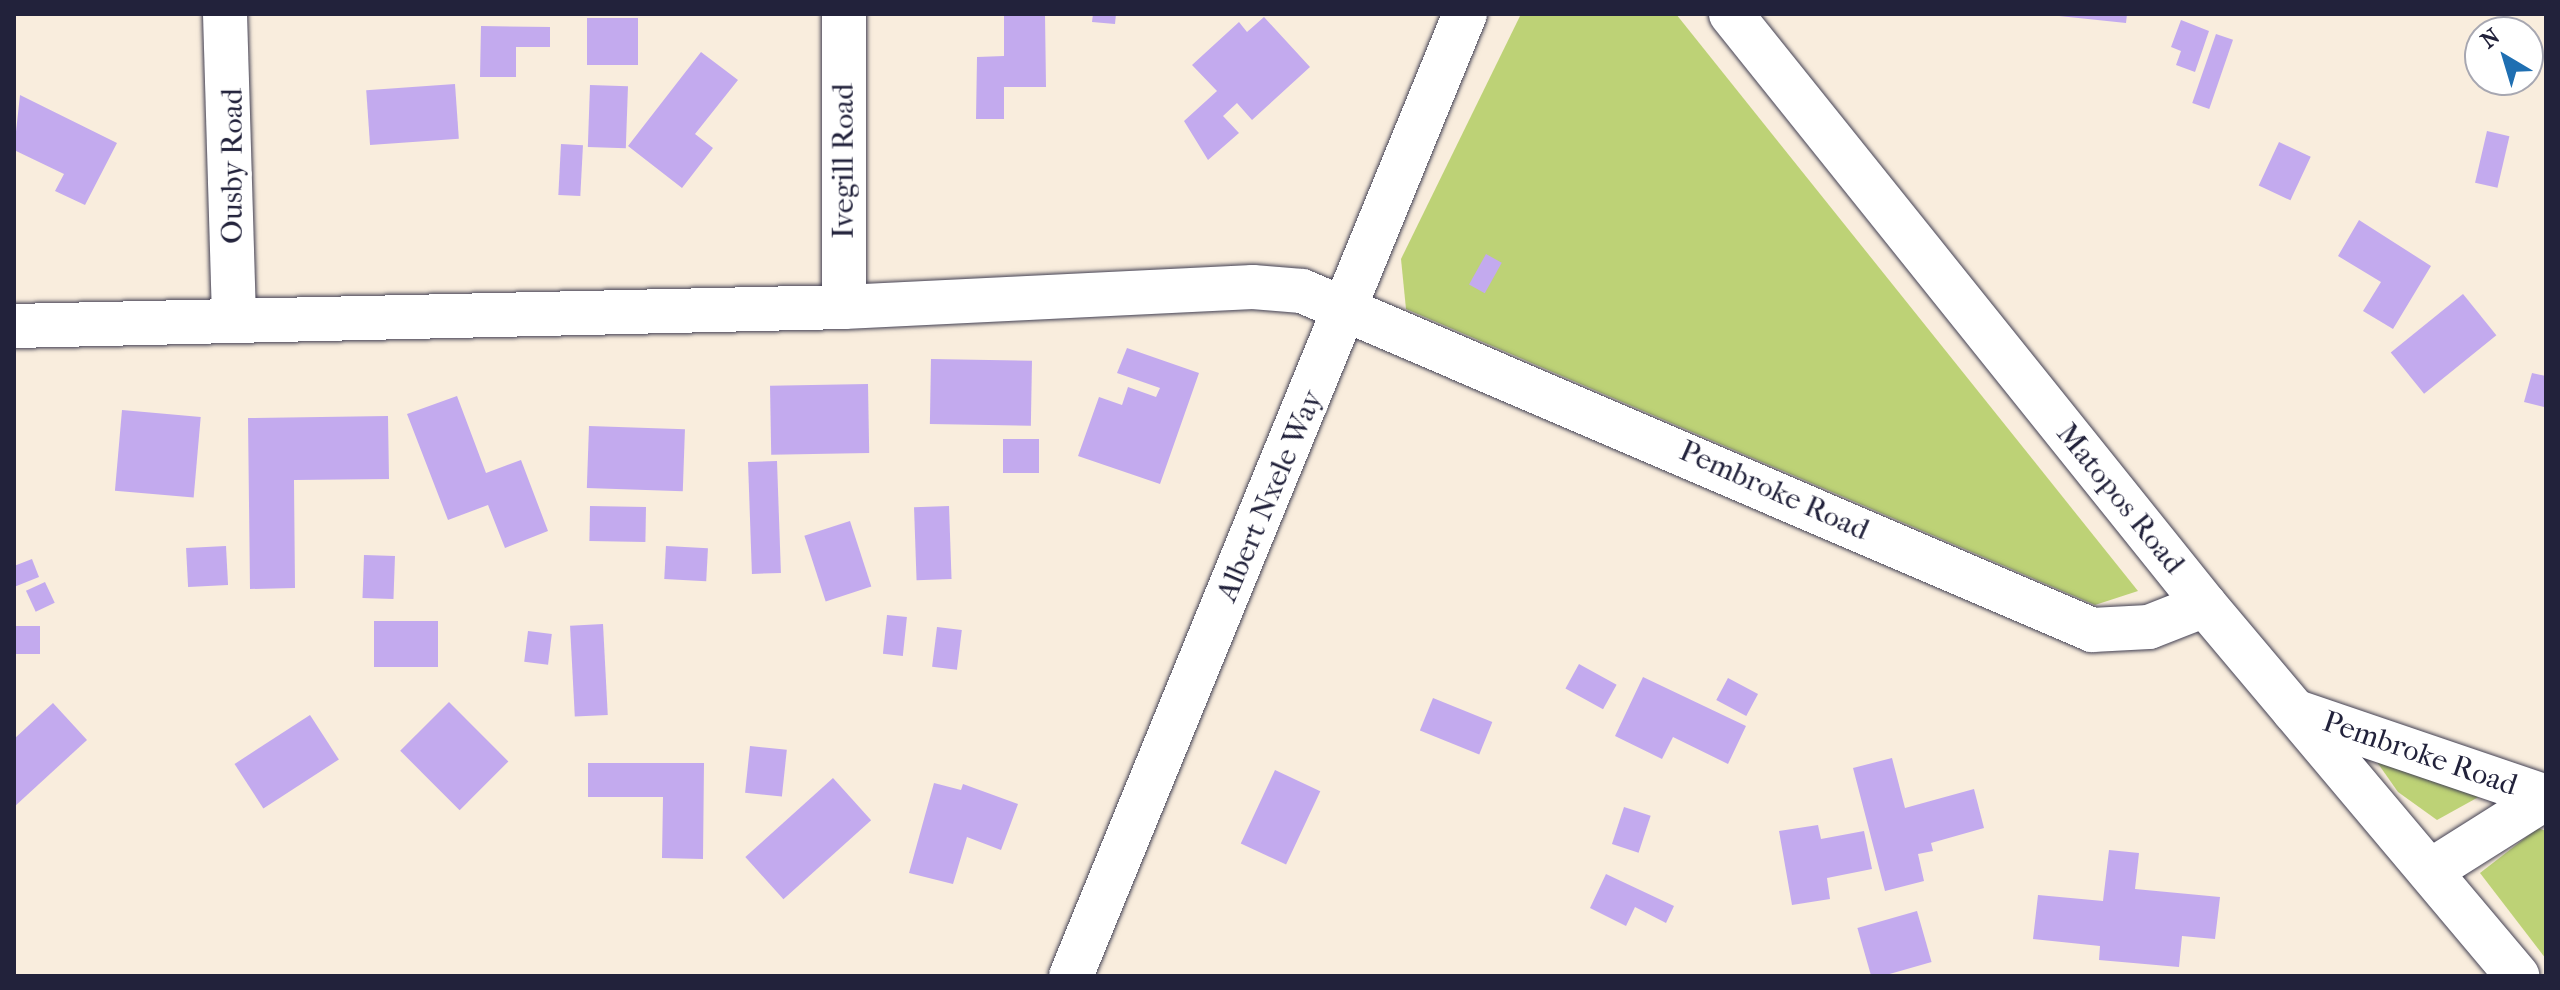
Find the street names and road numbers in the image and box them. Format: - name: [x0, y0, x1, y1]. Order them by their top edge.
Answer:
- street label: Ivegill Road: [826, 83, 862, 239]
- street label: Ousby Road: [215, 88, 251, 244]
- street label: Albert Nxele Way: [1209, 385, 1331, 607]
- street label: Matopos Road: [2048, 417, 2192, 581]
- street label: Pembroke Road: [1674, 433, 1874, 549]
- street label: Pembroke Road: [2318, 704, 2522, 804]

